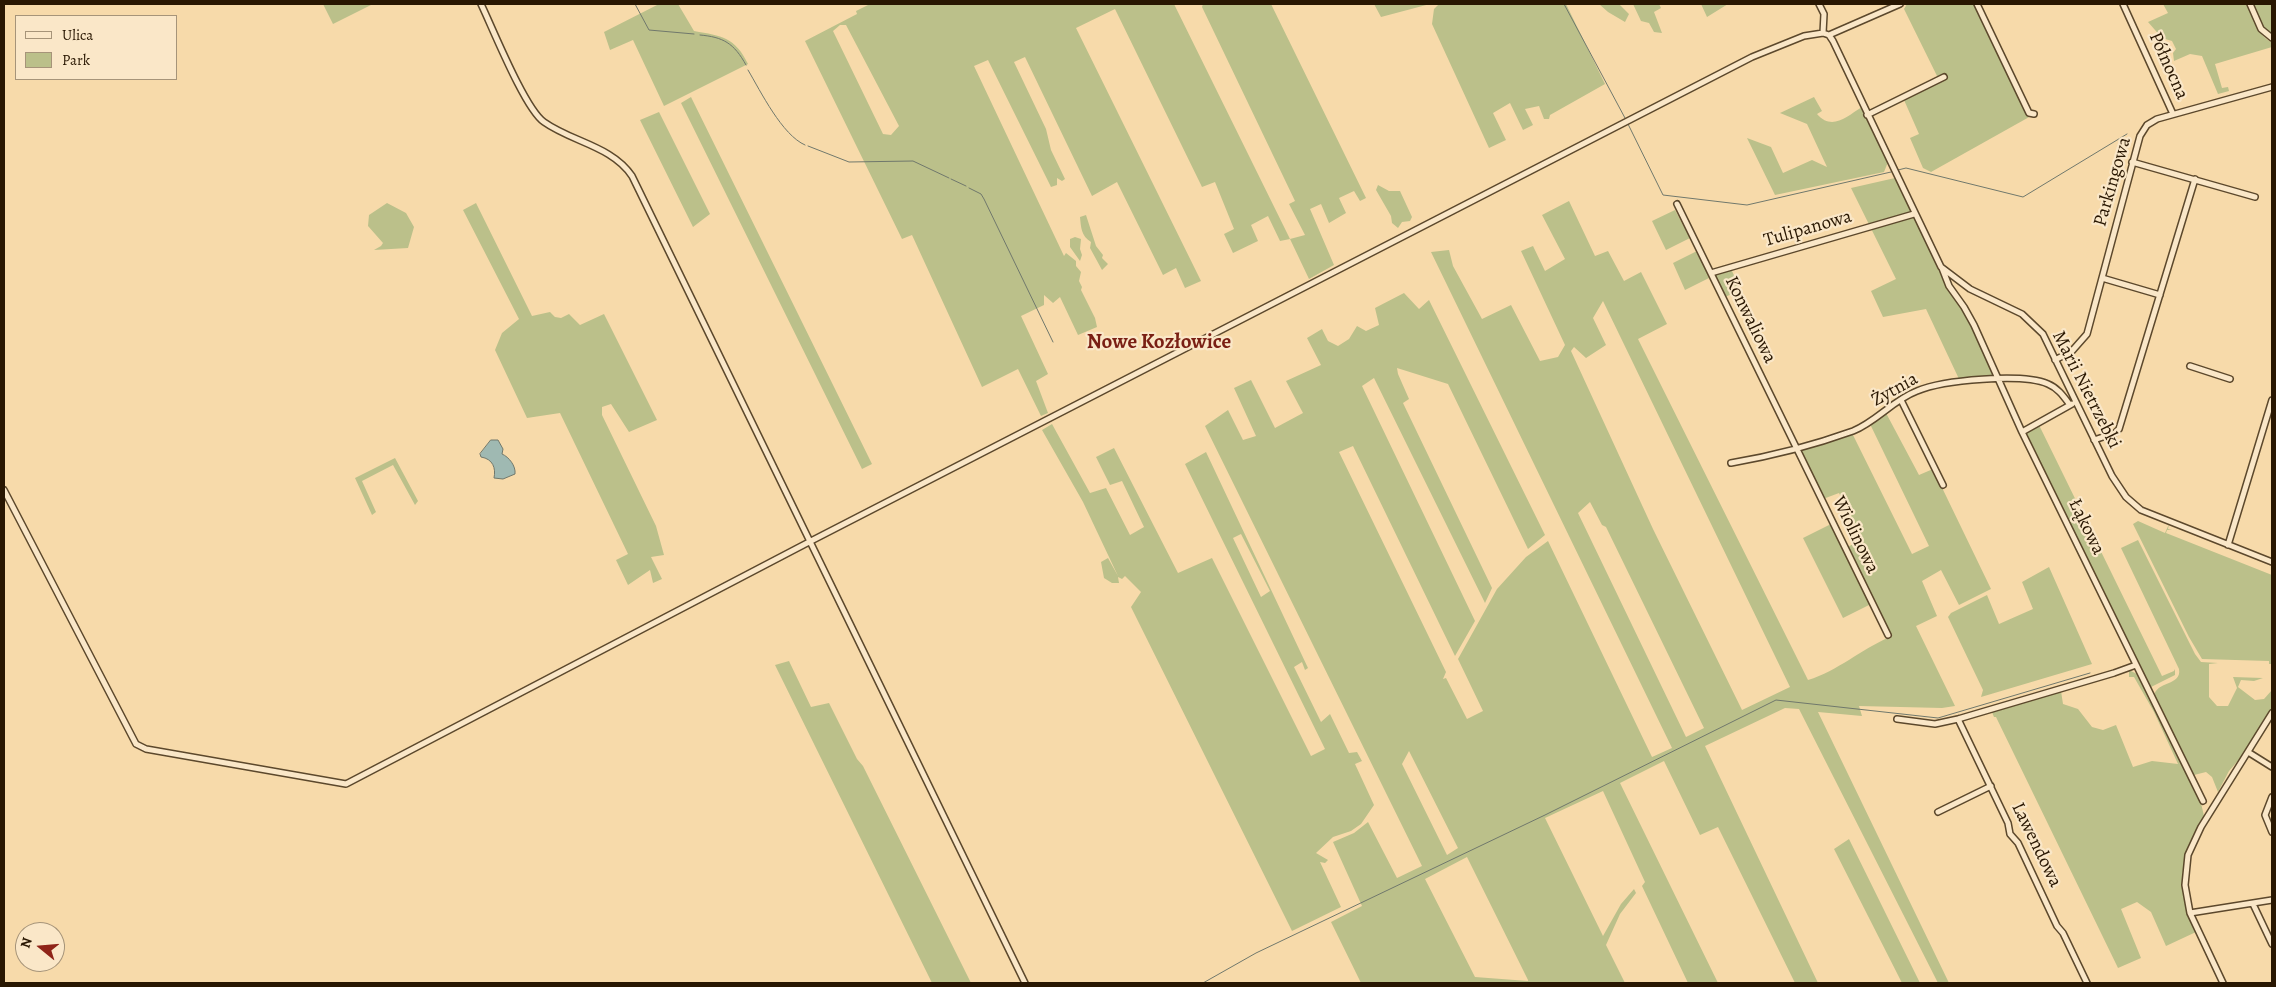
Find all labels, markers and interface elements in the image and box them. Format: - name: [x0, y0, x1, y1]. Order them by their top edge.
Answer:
- legend: [15, 15, 178, 80]
- text: Ulica: [62, 25, 93, 45]
- street label: Północna: [2143, 29, 2193, 103]
- text: Park: [62, 50, 90, 70]
- street label: Parkingowa: [2089, 135, 2137, 229]
- street label: Tulipanowa: [1761, 206, 1855, 252]
- street label: Konwaliowa: [1719, 273, 1781, 367]
- street label: Marii Nietrzebki: [2047, 327, 2125, 453]
- district label: Nowe Kozłowice: [1087, 330, 1231, 356]
- street label: Żytnia: [1868, 368, 1922, 412]
- street label: Wiolinowa: [1827, 493, 1883, 577]
- street label: Łąkowa: [2063, 495, 2109, 559]
- street label: Lawendowa: [2006, 799, 2066, 891]
- north arrow: [15, 922, 65, 972]
- text: N: [16, 935, 37, 950]

